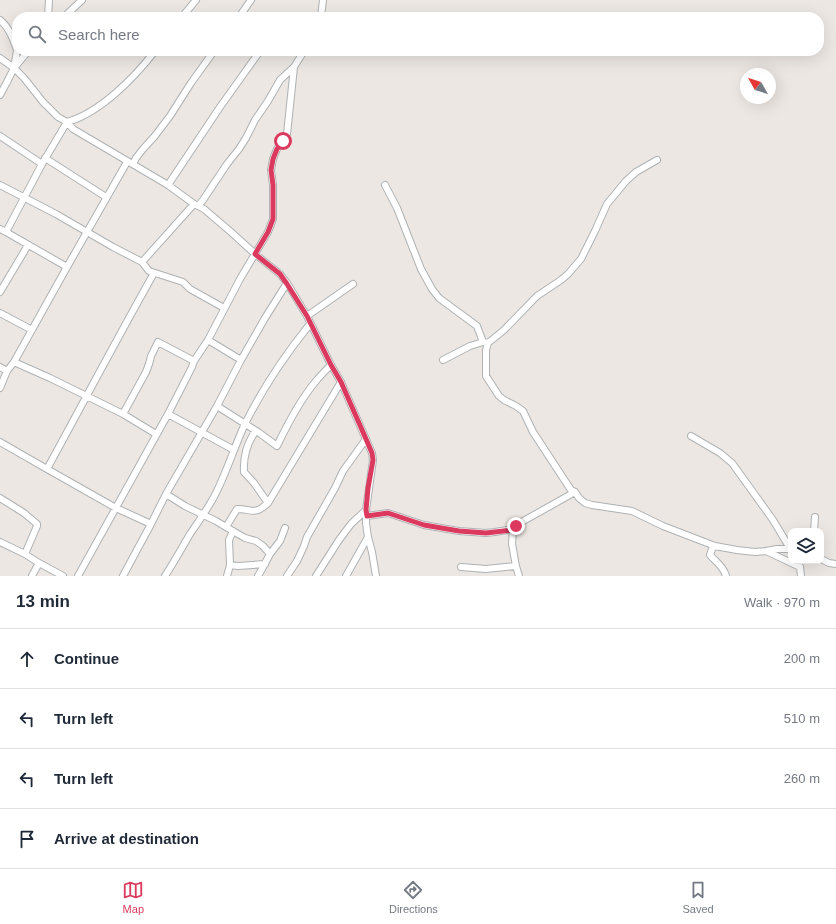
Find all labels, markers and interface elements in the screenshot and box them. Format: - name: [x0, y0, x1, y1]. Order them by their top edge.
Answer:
- search box: [12, 12, 824, 56]
- icon: search: [26, 23, 48, 45]
- text: Search here: [58, 26, 140, 43]
- north arrow: [740, 68, 776, 104]
- route start: [274, 132, 292, 150]
- route end: [507, 517, 525, 535]
- map controls: [788, 528, 824, 564]
- button: layers: [788, 528, 824, 564]
- text: 13 min: [16, 592, 70, 611]
- text: Walk · 970 m: [744, 595, 820, 610]
- icon: ahead: [16, 648, 38, 670]
- text: Continue: [54, 650, 119, 667]
- text: 200 m: [784, 651, 820, 666]
- icon: left: [16, 708, 38, 730]
- text: Turn left: [54, 710, 113, 727]
- text: 510 m: [784, 711, 820, 726]
- icon: left: [16, 768, 38, 790]
- text: Turn left: [54, 770, 113, 787]
- text: 260 m: [784, 771, 820, 786]
- icon: arrive: [16, 828, 38, 850]
- text: Arrive at destination: [54, 830, 199, 847]
- tab: Map: [122, 879, 144, 915]
- tab: Directions: [389, 879, 438, 915]
- tab: Saved: [682, 879, 714, 915]

